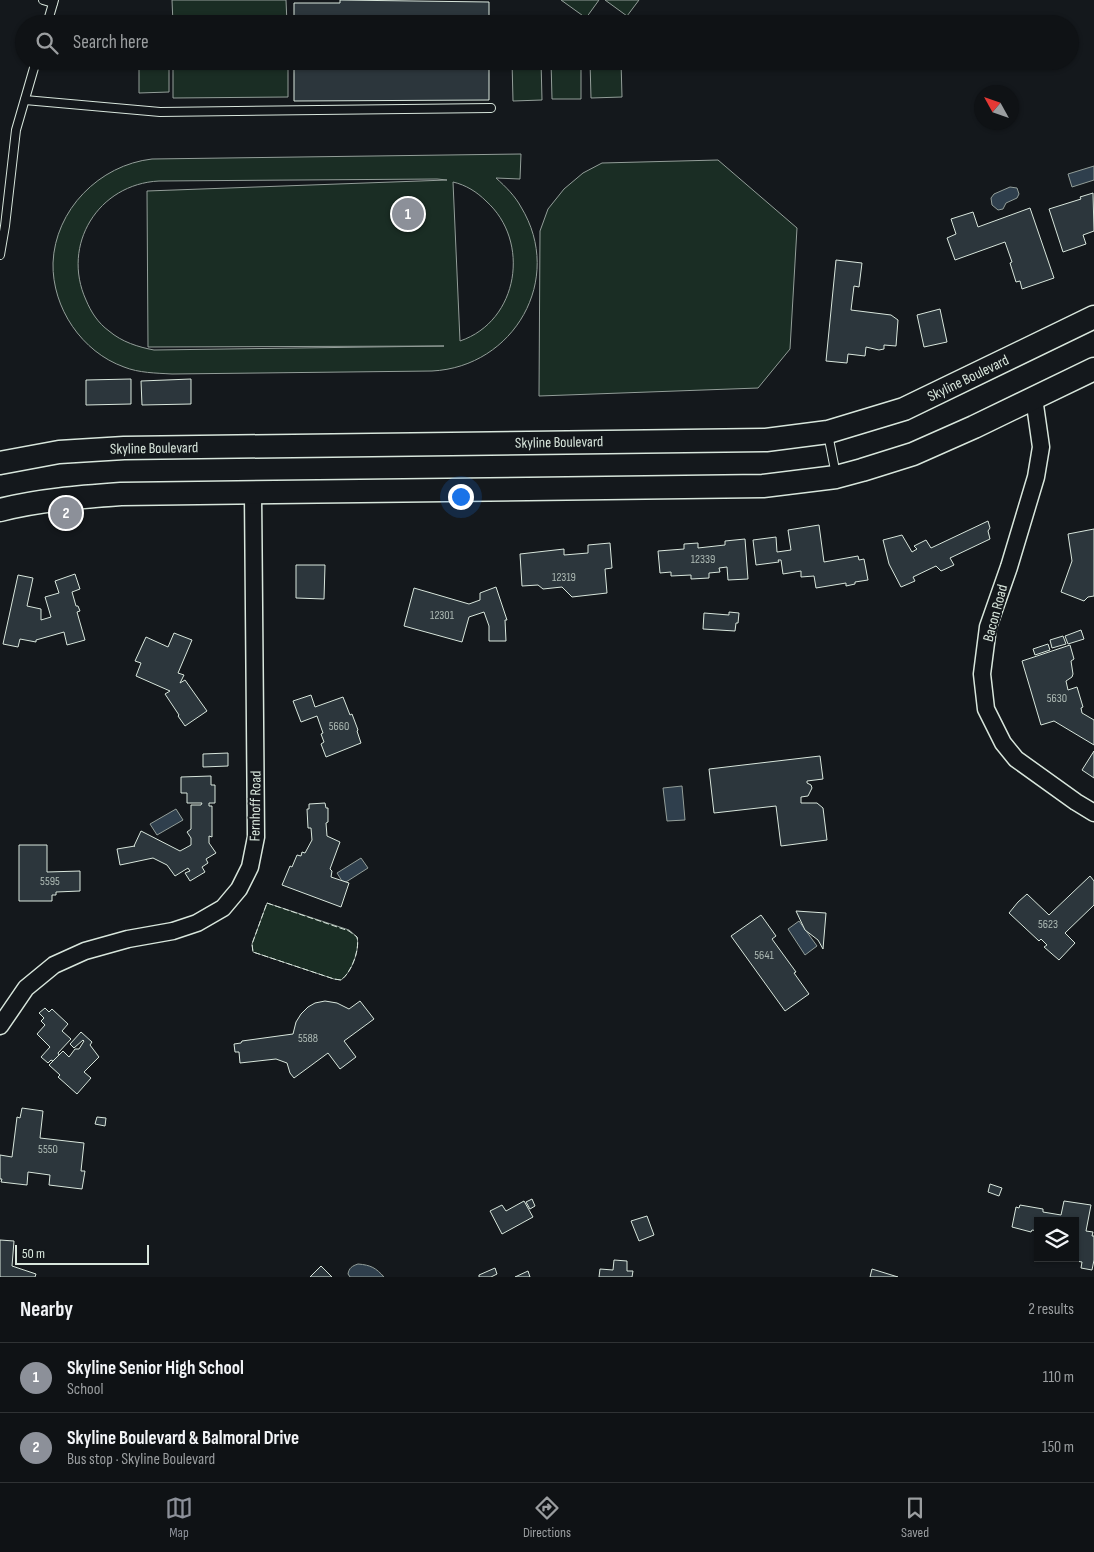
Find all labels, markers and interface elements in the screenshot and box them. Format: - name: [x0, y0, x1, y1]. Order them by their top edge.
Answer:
- search box: [15, 15, 1079, 70]
- icon: search: [33, 29, 61, 57]
- text: Search here: [73, 31, 149, 54]
- north arrow: [974, 85, 1019, 130]
- pin: 1: [392, 195, 424, 233]
- street label: Skyline Boulevard: [924, 351, 1012, 406]
- street label: Skyline Boulevard: [515, 432, 603, 453]
- street label: Skyline Boulevard: [110, 438, 198, 459]
- your location: [448, 484, 474, 510]
- pin: 2: [50, 494, 82, 532]
- house number: 12339: [691, 552, 715, 567]
- house number: 12319: [552, 570, 576, 585]
- street label: Bacon Road: [979, 582, 1012, 644]
- house number: 12301: [430, 608, 455, 623]
- house number: 5630: [1047, 691, 1067, 706]
- house number: 5660: [329, 719, 349, 734]
- street label: Fernhoff Road: [245, 770, 266, 842]
- house number: 5595: [40, 874, 60, 889]
- house number: 5623: [1038, 917, 1058, 932]
- house number: 5641: [754, 948, 775, 963]
- house number: 5588: [298, 1031, 318, 1046]
- house number: 5550: [38, 1142, 58, 1157]
- map controls: [1034, 1217, 1079, 1262]
- button: layers: [1034, 1217, 1079, 1262]
- scale bar: [15, 1242, 149, 1265]
- text: 50 m: [22, 1245, 45, 1262]
- text: Nearby: [20, 1297, 73, 1322]
- text: 2 results: [1028, 1300, 1074, 1319]
- text: Skyline Senior High School: [67, 1357, 244, 1380]
- text: 1: [33, 1368, 39, 1387]
- text: 110 m: [1043, 1368, 1074, 1387]
- text: School: [67, 1380, 103, 1399]
- text: Skyline Boulevard & Balmoral Drive: [67, 1427, 299, 1450]
- text: 2: [32, 1438, 40, 1457]
- text: 150 m: [1042, 1438, 1074, 1457]
- text: Bus stop · Skyline Boulevard: [67, 1450, 215, 1469]
- tab: Map: [165, 1494, 193, 1541]
- tab: Directions: [523, 1494, 571, 1541]
- tab: Saved: [901, 1494, 929, 1541]

